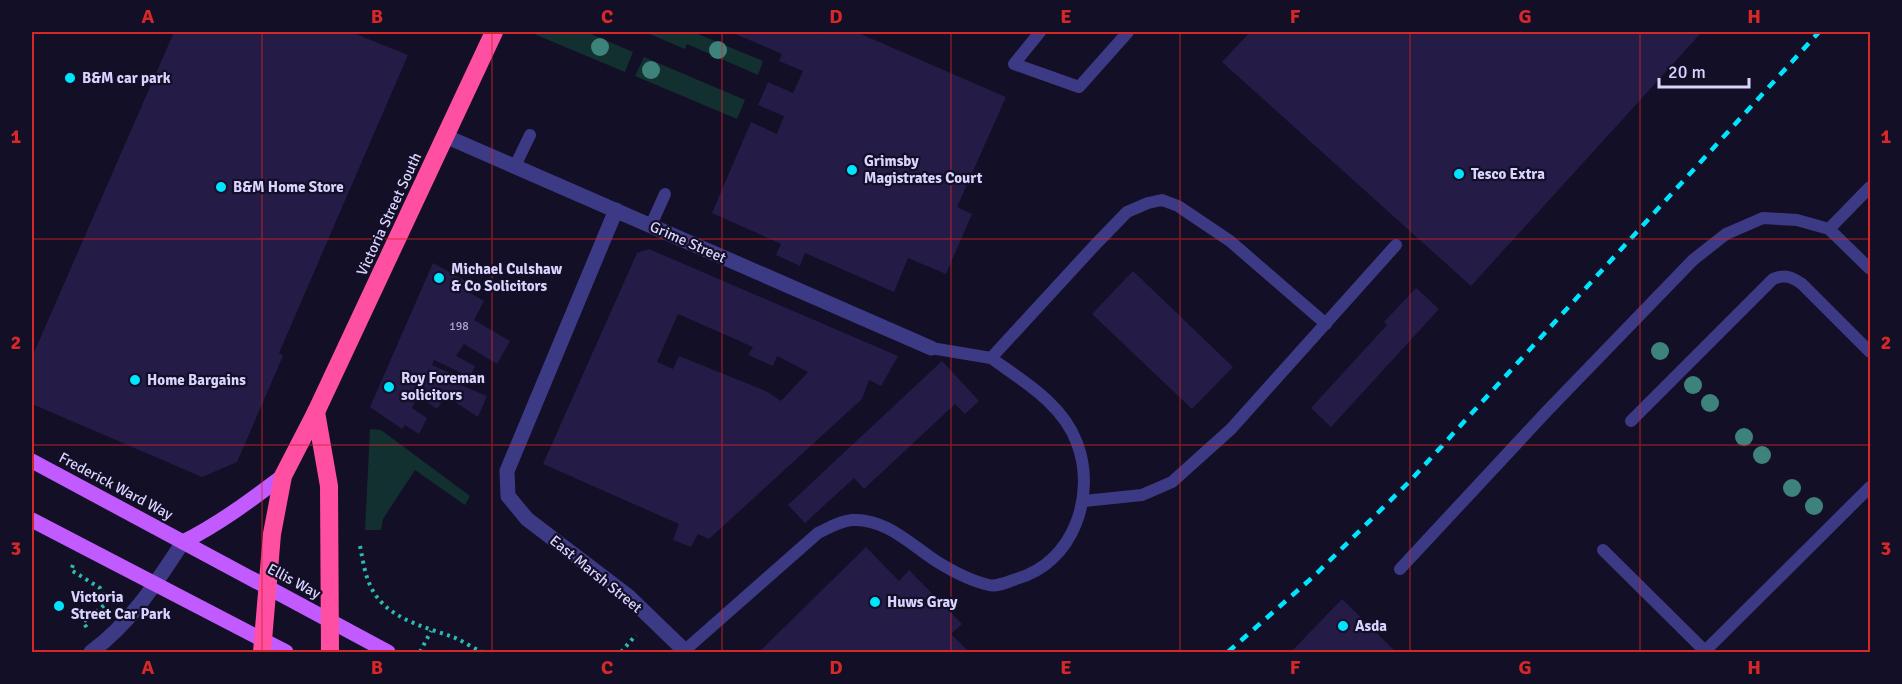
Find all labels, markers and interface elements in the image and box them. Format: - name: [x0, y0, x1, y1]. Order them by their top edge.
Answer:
- text: A: [142, 4, 155, 29]
- text: B: [371, 4, 383, 29]
- text: C: [601, 4, 613, 29]
- text: D: [829, 4, 843, 29]
- text: E: [1060, 4, 1072, 29]
- text: F: [1290, 4, 1301, 29]
- text: G: [1518, 4, 1532, 29]
- text: H: [1747, 4, 1761, 29]
- scale bar: [1659, 51, 1749, 89]
- text: 20 m: [1668, 61, 1706, 83]
- place label: B&M car park: [82, 69, 171, 87]
- marker: B&M car park: [63, 71, 77, 85]
- text: 1: [11, 124, 22, 149]
- text: 1: [1881, 124, 1892, 149]
- street label: Victoria Street South: [353, 150, 425, 278]
- place label: Grimsby Magistrates Court: [864, 152, 983, 187]
- marker: Grimsby Magistrates Court: [845, 163, 859, 177]
- place label: Tesco Extra: [1471, 165, 1545, 183]
- marker: Tesco Extra: [1452, 167, 1466, 181]
- place label: B&M Home Store: [233, 178, 344, 196]
- marker: B&M Home Store: [214, 180, 228, 194]
- street label: Grime Street: [647, 217, 729, 267]
- place label: Michael Culshaw & Co Solicitors: [451, 260, 563, 295]
- marker: Michael Culshaw & Co Solicitors: [432, 271, 446, 285]
- house number: 198: [449, 319, 469, 334]
- text: 2: [11, 330, 21, 355]
- text: 2: [1881, 330, 1891, 355]
- place label: Roy Foreman solicitors: [401, 369, 485, 404]
- place label: Home Bargains: [147, 371, 246, 389]
- marker: Home Bargains: [128, 373, 142, 387]
- marker: Roy Foreman solicitors: [382, 380, 396, 394]
- street label: Frederick Ward Way: [56, 448, 176, 524]
- street label: East Marsh Street: [546, 531, 646, 617]
- text: 3: [11, 536, 21, 561]
- text: 3: [1881, 536, 1891, 561]
- street label: Ellis Way: [264, 560, 324, 602]
- place label: Victoria Street Car Park: [71, 588, 171, 623]
- place label: Huws Gray: [887, 593, 958, 611]
- marker: Huws Gray: [868, 595, 882, 609]
- marker: Victoria Street Car Park: [52, 599, 66, 613]
- place label: Asda: [1355, 617, 1387, 635]
- marker: Asda: [1336, 619, 1350, 633]
- text: A: [142, 655, 155, 680]
- text: B: [371, 655, 383, 680]
- text: C: [601, 655, 613, 680]
- text: D: [829, 655, 843, 680]
- text: E: [1060, 655, 1072, 680]
- text: F: [1290, 655, 1301, 680]
- text: G: [1518, 655, 1532, 680]
- text: H: [1747, 655, 1761, 680]

